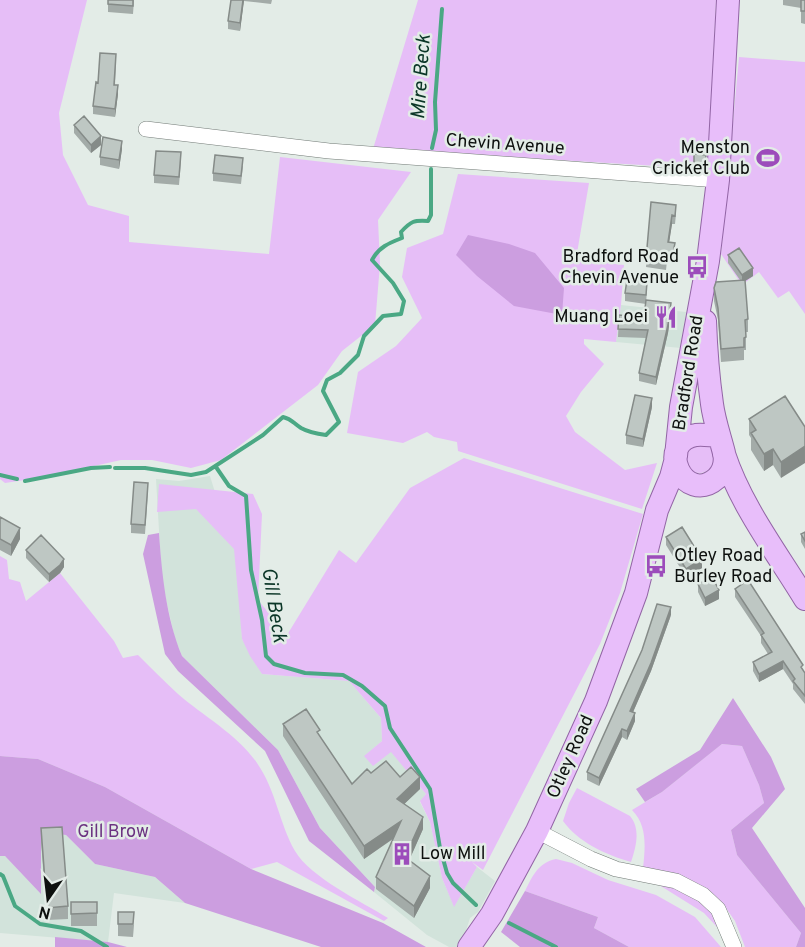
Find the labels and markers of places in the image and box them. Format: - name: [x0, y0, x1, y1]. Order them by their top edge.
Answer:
- place label: Menston Cricket Club: [652, 137, 750, 181]
- sports icon: Menston Cricket Club: [755, 145, 781, 171]
- place label: Bradford Road Chevin Avenue: [560, 246, 679, 290]
- bus stop icon: Bradford Road Chevin Avenue: [684, 254, 710, 280]
- restaurant icon: Muang Loei: [653, 304, 679, 330]
- place label: Muang Loei: [554, 306, 648, 329]
- place label: Otley Road Burley Road: [674, 545, 772, 589]
- bus stop icon: Otley Road Burley Road: [643, 553, 669, 579]
- building icon: Low Mill: [389, 841, 415, 867]
- place label: Low Mill: [420, 843, 486, 866]

